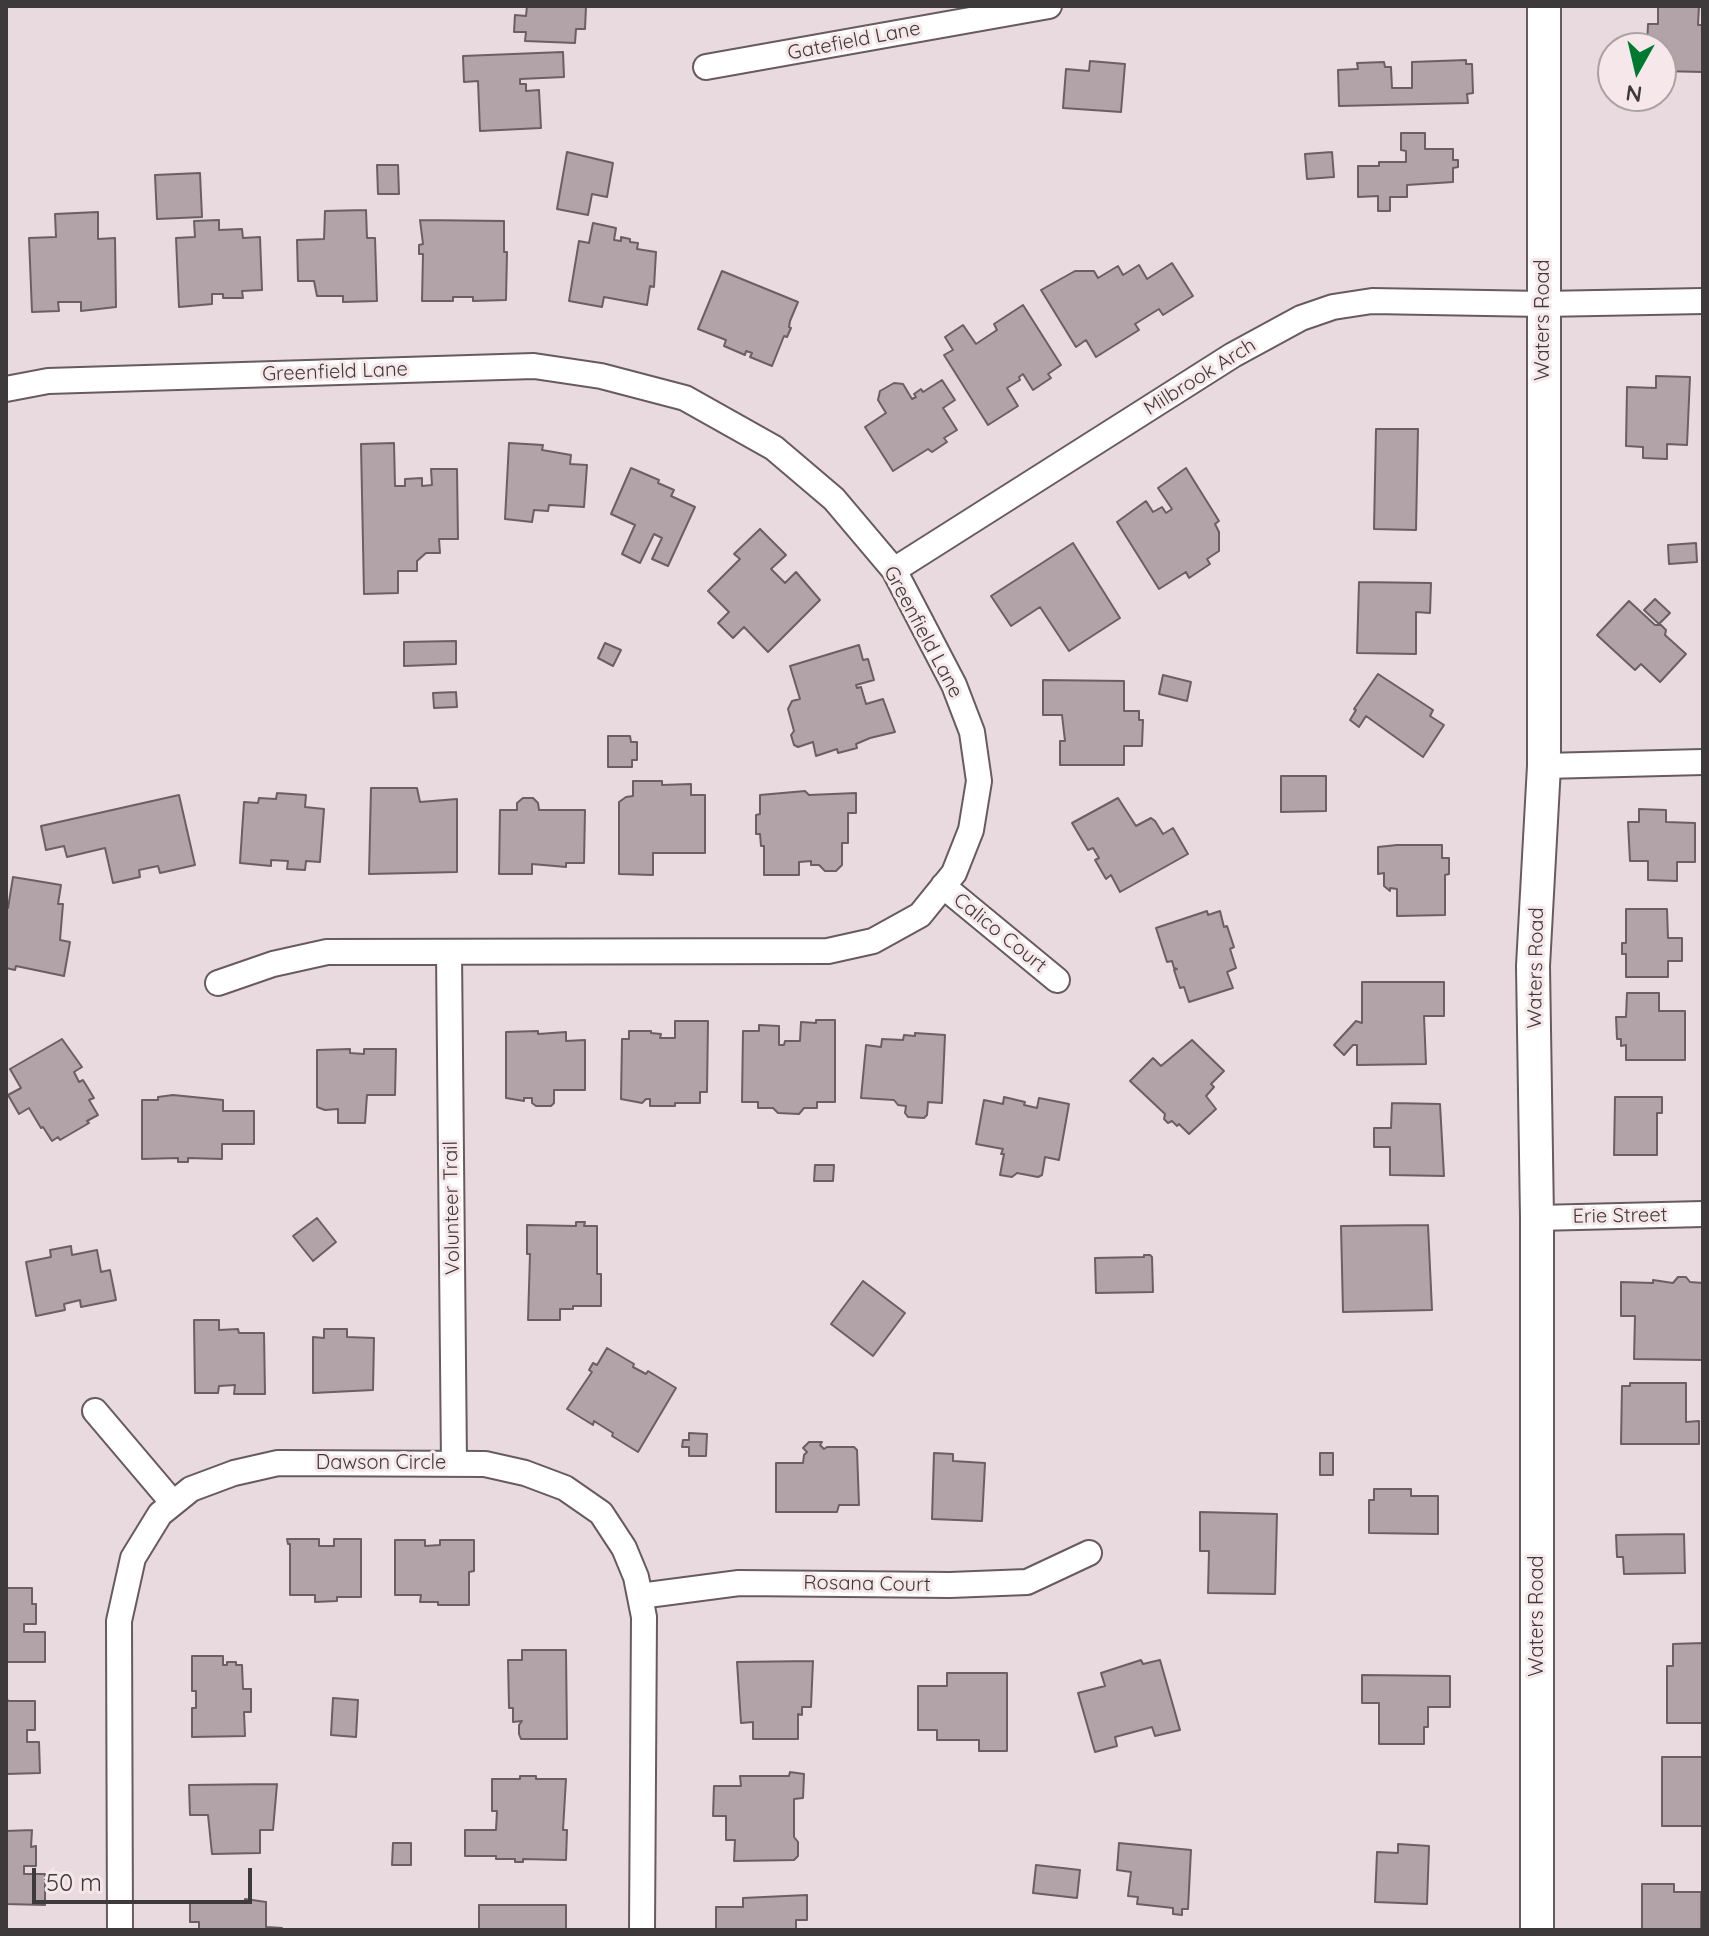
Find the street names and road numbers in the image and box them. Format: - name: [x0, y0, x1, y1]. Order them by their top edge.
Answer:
- street label: Gatefield Lane: [786, 16, 922, 66]
- street label: Waters Road: [1531, 259, 1555, 381]
- street label: Milbrook Arch: [1140, 333, 1260, 421]
- street label: Greenfield Lane: [262, 357, 408, 387]
- street label: Greenfield Lane: [878, 562, 968, 702]
- street label: Calico Court: [949, 888, 1051, 978]
- street label: Waters Road: [1523, 907, 1549, 1029]
- street label: Volunteer Trail: [439, 1141, 465, 1275]
- street label: Erie Street: [1572, 1203, 1668, 1229]
- street label: Dawson Circle: [316, 1451, 446, 1475]
- street label: Waters Road: [1525, 1555, 1549, 1677]
- street label: Rosana Court: [803, 1571, 931, 1597]

